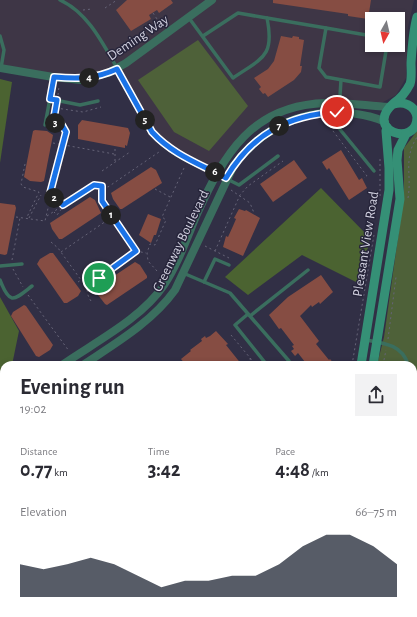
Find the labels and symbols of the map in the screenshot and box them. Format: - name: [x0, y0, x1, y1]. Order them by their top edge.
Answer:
- street label: Deming Way: [105, 12, 171, 64]
- north arrow: [365, 12, 405, 52]
- pin: 4: [79, 68, 99, 88]
- pin: [320, 95, 354, 129]
- pin: 5: [135, 110, 155, 130]
- pin: 3: [45, 113, 65, 133]
- pin: 7: [269, 116, 289, 136]
- pin: 6: [205, 162, 225, 182]
- pin: 2: [44, 188, 64, 208]
- street label: Greenway Boulevard: [150, 188, 212, 294]
- street label: Pleasant View Road: [351, 190, 381, 298]
- pin: 1: [101, 205, 121, 225]
- pin: [82, 261, 116, 295]

